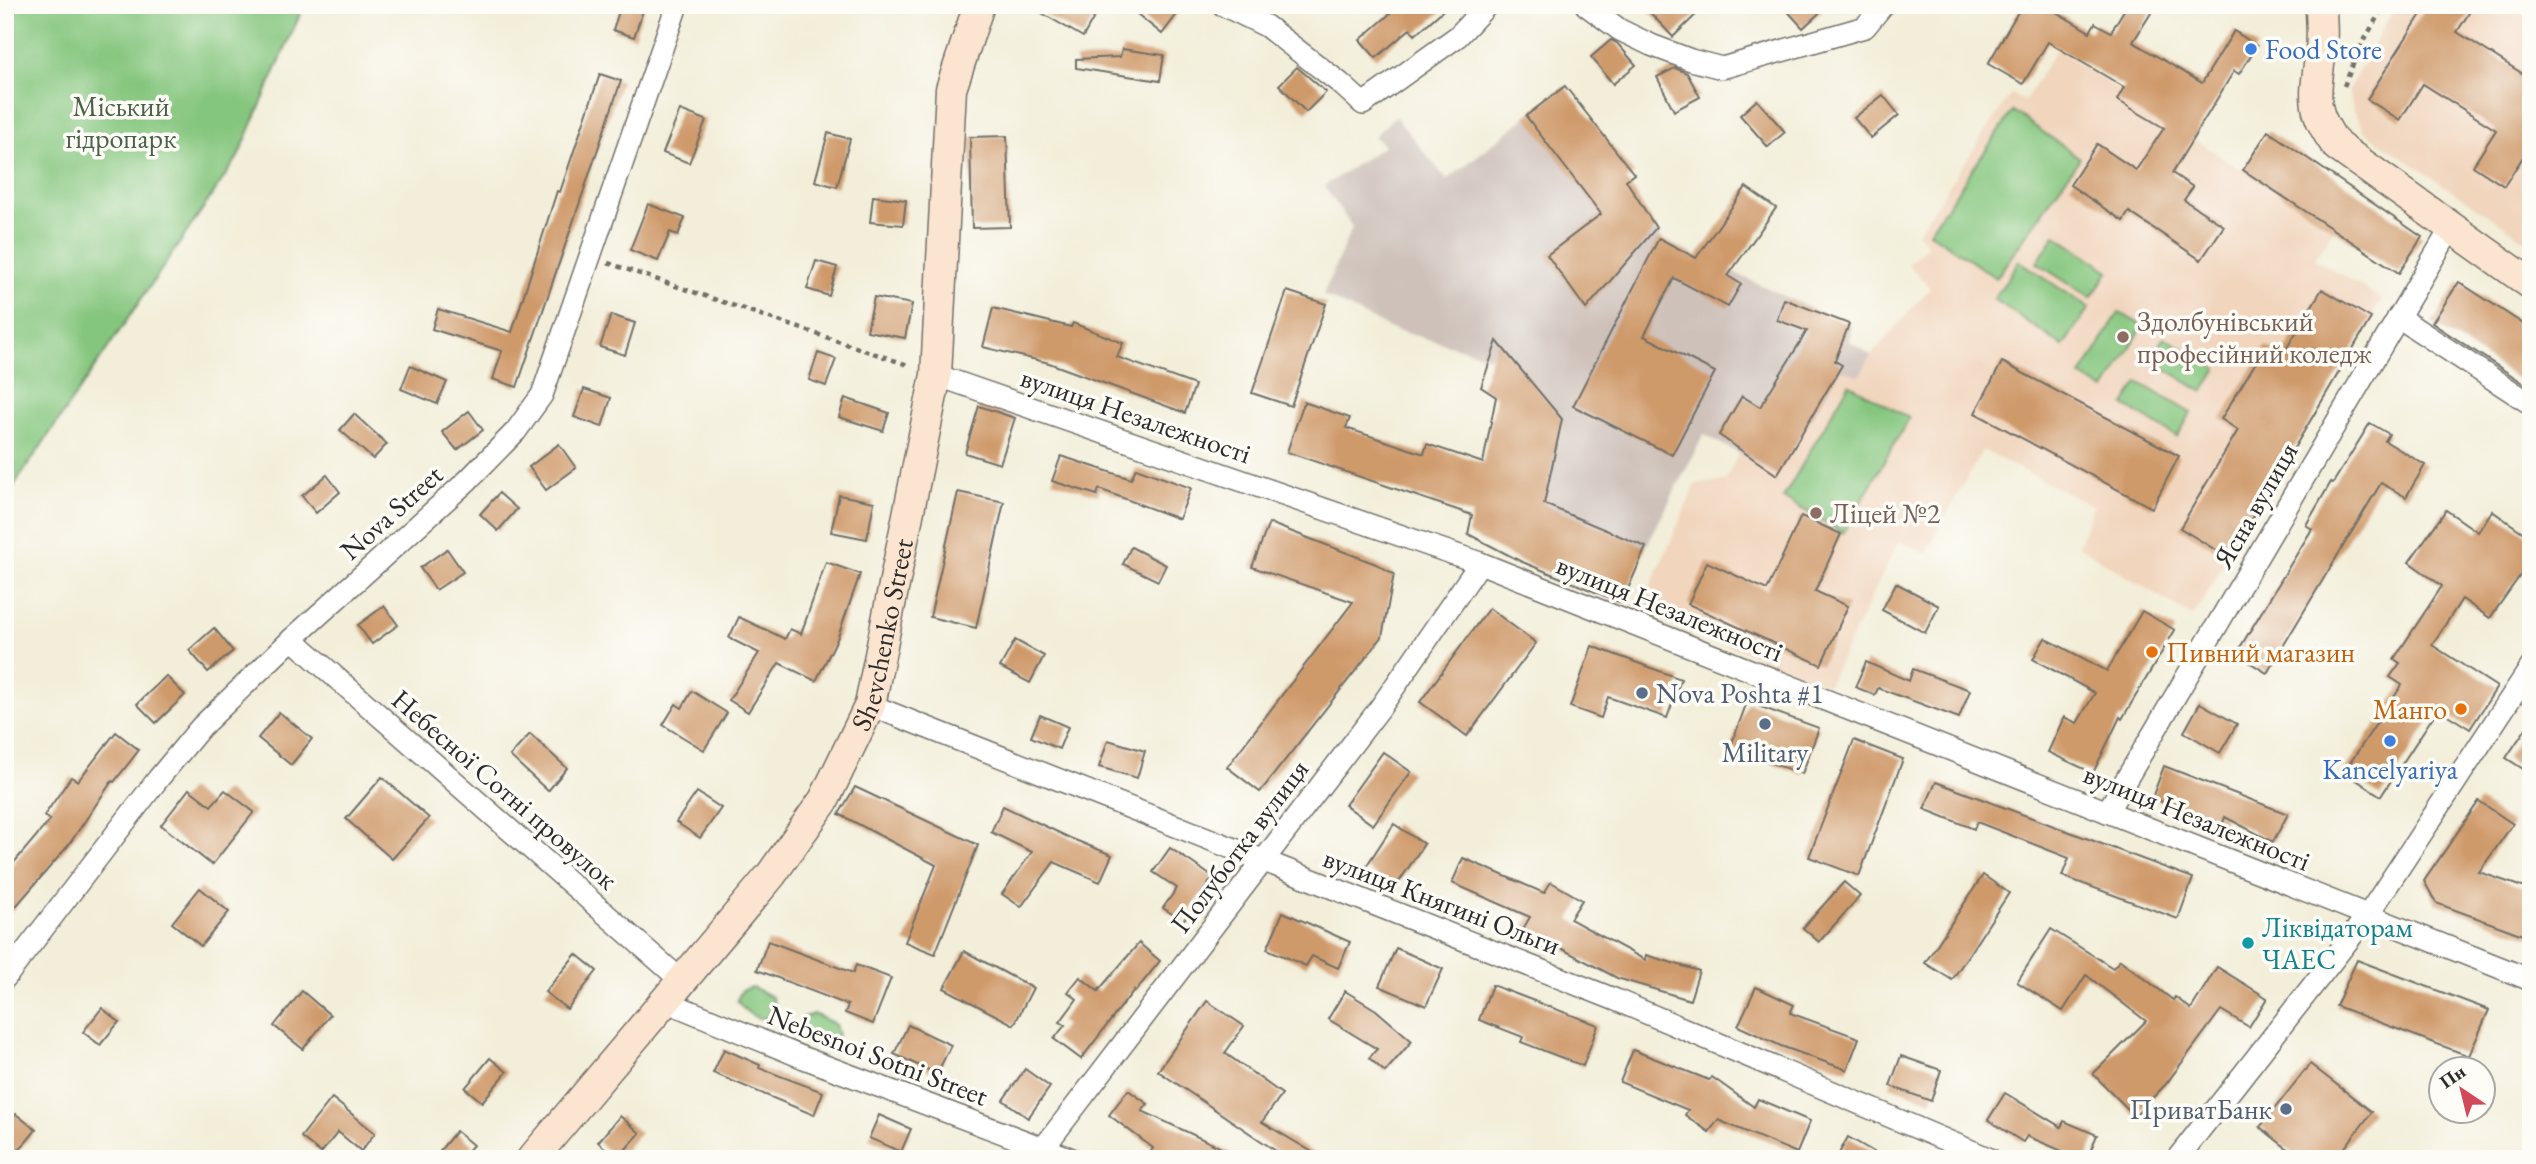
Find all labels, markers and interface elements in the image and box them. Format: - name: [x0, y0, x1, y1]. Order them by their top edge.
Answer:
- place label: Food Store: [2265, 31, 2382, 67]
- marker: Food Store: [2243, 41, 2259, 57]
- park label: Міський гідропарк: [65, 88, 177, 156]
- place label: Здолбунівський професійний коледж: [2137, 303, 2372, 371]
- marker: Здолбунівський професійний коледж: [2115, 329, 2131, 345]
- street label: вулиця Незалежності: [1016, 359, 1256, 471]
- street label: Ясна вулиця: [2204, 436, 2305, 575]
- street label: Nova Street: [332, 456, 450, 567]
- place label: Ліцей №2: [1830, 495, 1941, 531]
- marker: Ліцей №2: [1808, 505, 1824, 521]
- street label: Shevchenko Street: [842, 535, 921, 737]
- street label: вулиця Незалежності: [1552, 546, 1789, 670]
- place label: Пивний магазин: [2166, 634, 2355, 670]
- marker: Пивний магазин: [2144, 644, 2160, 660]
- place label: Nova Poshta #1: [1656, 675, 1824, 711]
- street label: Небесної Сотні провулок: [385, 681, 625, 897]
- marker: Nova Poshta #1: [1634, 685, 1650, 701]
- place label: Манго: [2373, 691, 2447, 727]
- marker: Манго: [2453, 701, 2469, 717]
- marker: Military: [1757, 716, 1773, 732]
- marker: Kancelyariya: [2382, 733, 2398, 749]
- place label: Military: [1721, 734, 1809, 770]
- place label: Kancelyariya: [2322, 751, 2459, 787]
- street label: Полуботка вулиця: [1162, 752, 1316, 940]
- street label: вулиця Незалежності: [2079, 755, 2316, 879]
- street label: вулиця Княгині Ольги: [1318, 839, 1566, 963]
- place label: Ліквідаторам ЧАЕС: [2262, 909, 2413, 977]
- marker: Ліквідаторам ЧАЕС: [2240, 935, 2256, 951]
- street label: Nebesnoi Sotni Street: [763, 996, 993, 1114]
- north arrow: [2428, 1056, 2498, 1126]
- text: Пн: [2435, 1059, 2470, 1094]
- place label: ПриватБанк: [2129, 1091, 2272, 1127]
- marker: ПриватБанк: [2278, 1101, 2294, 1117]

